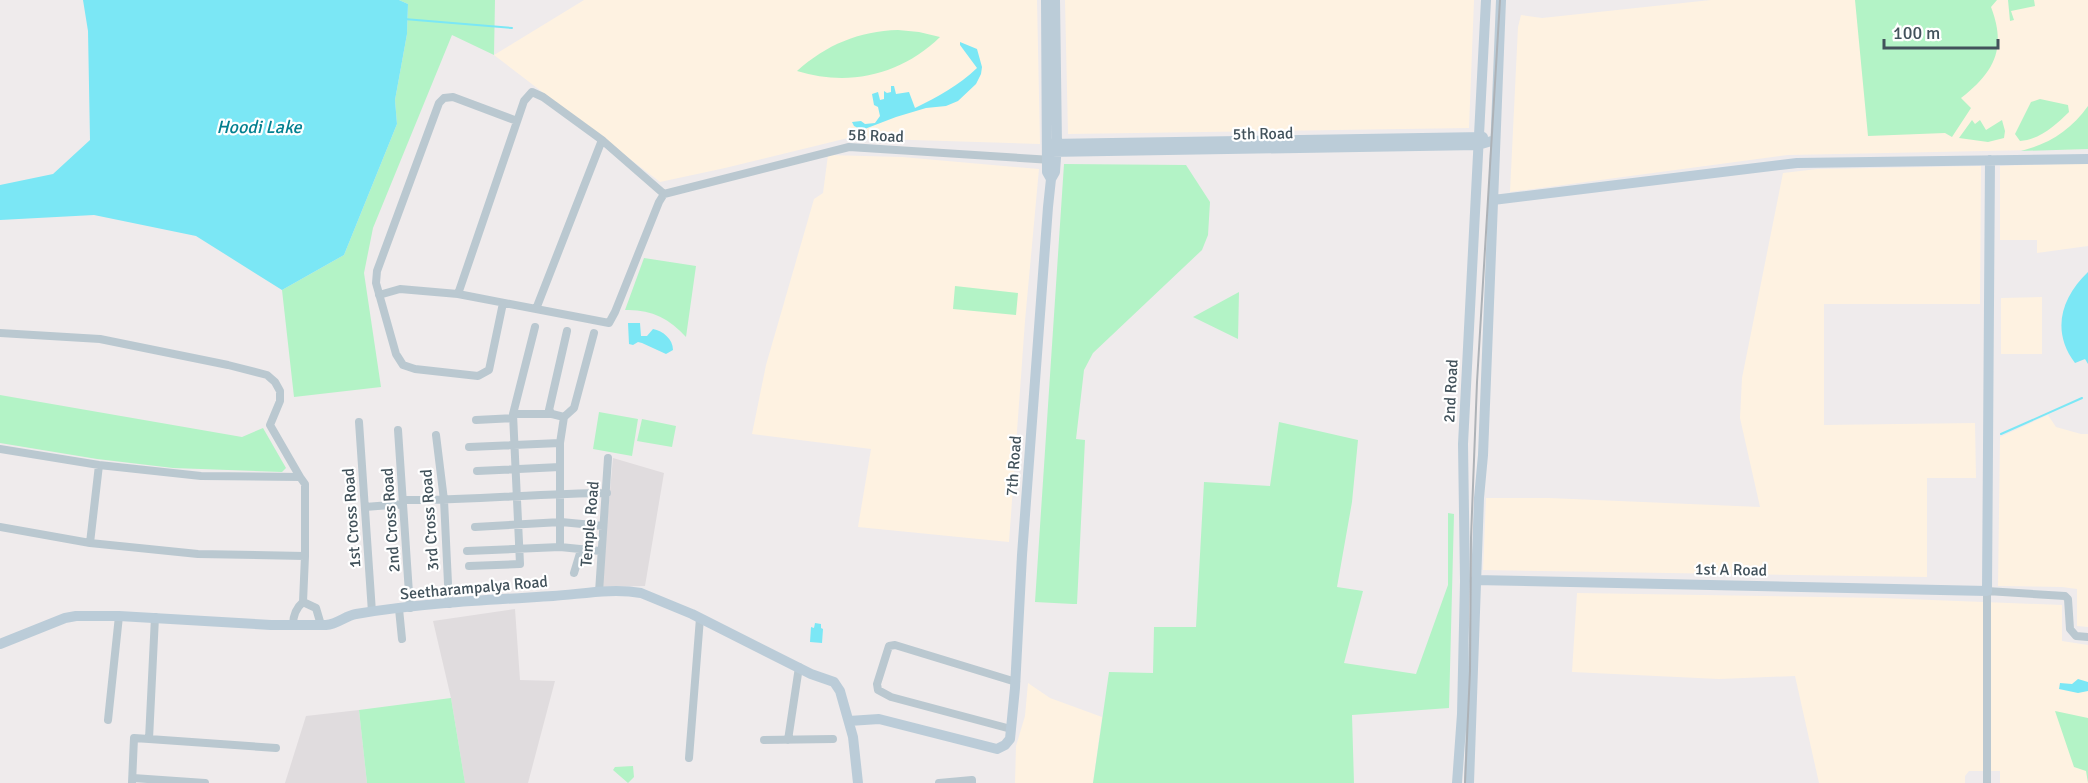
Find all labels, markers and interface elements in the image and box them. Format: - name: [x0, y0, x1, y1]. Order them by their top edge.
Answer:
- scale bar: [1884, 12, 1998, 50]
- text: 100 m: [1893, 22, 1940, 44]
- water label: Hoodi Lake: [216, 116, 303, 138]
- street label: 5th Road: [1232, 123, 1294, 145]
- street label: 5B Road: [848, 125, 904, 147]
- street label: 2nd Road: [1439, 359, 1463, 423]
- street label: 7th Road: [1002, 435, 1026, 497]
- street label: 1st Cross Road: [339, 467, 365, 569]
- street label: 2nd Cross Road: [377, 467, 405, 573]
- street label: 3rd Cross Road: [416, 469, 444, 571]
- street label: Temple Road: [576, 480, 604, 568]
- street label: 1st A Road: [1695, 559, 1767, 581]
- street label: Seetharampalya Road: [399, 572, 549, 604]

